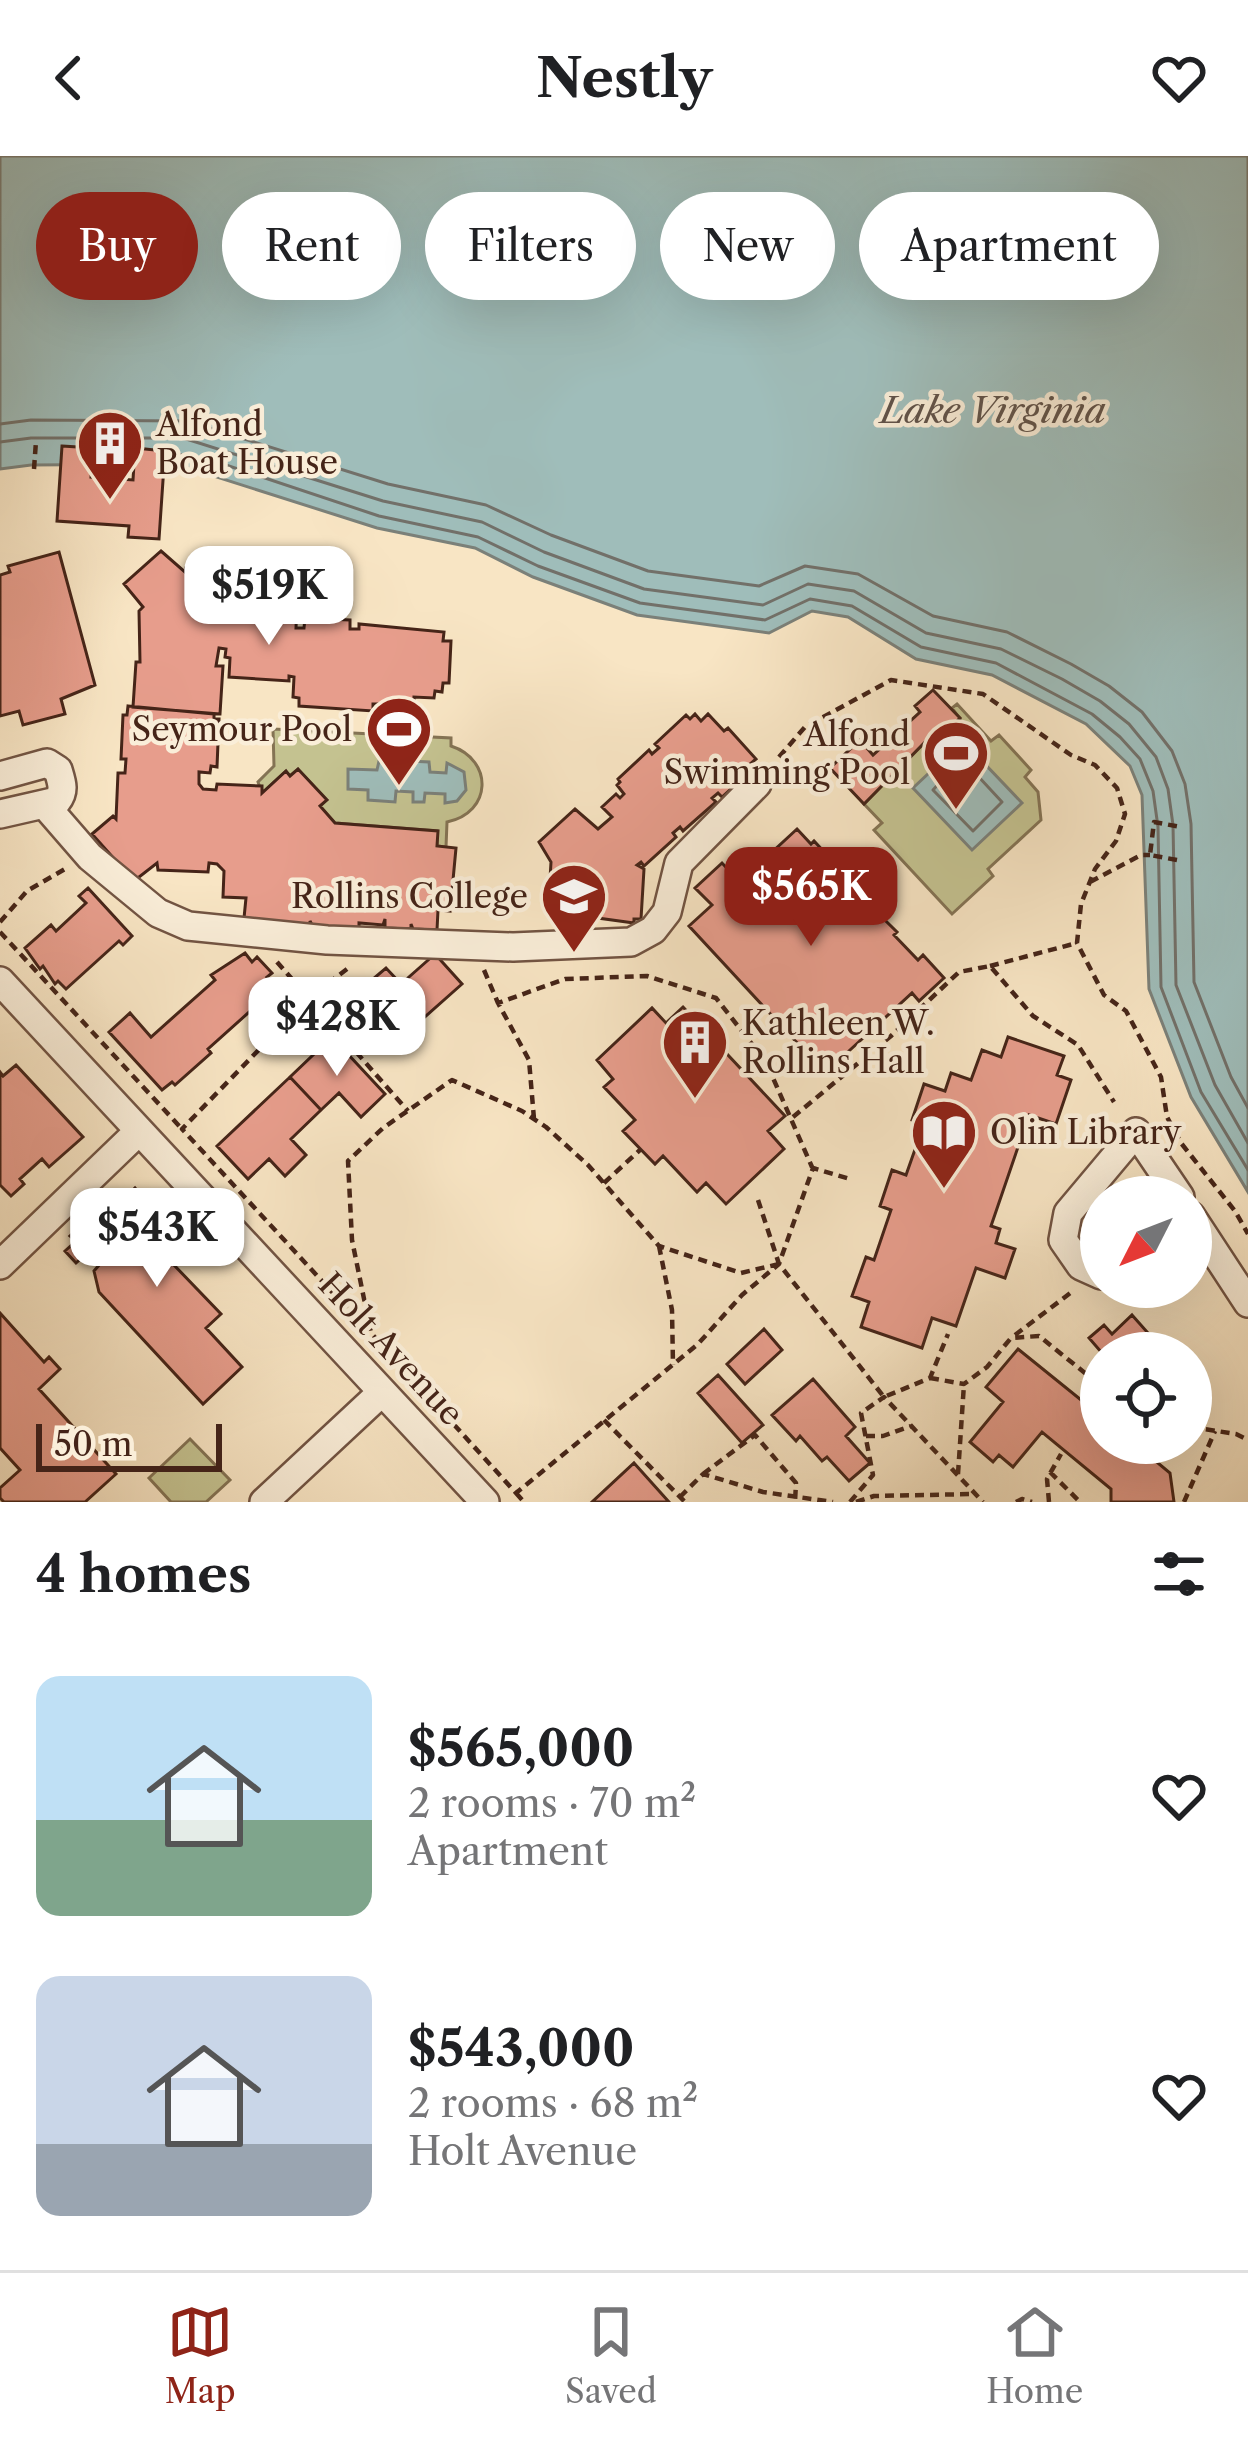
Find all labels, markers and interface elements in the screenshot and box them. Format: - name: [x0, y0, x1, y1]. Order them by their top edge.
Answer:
- icon: back: [36, 45, 102, 111]
- text: Nestly: [536, 45, 712, 111]
- icon: heart: [1146, 45, 1212, 111]
- chip: Buy: [36, 192, 198, 300]
- chip: Rent: [222, 192, 401, 300]
- chip: Filters: [425, 192, 636, 300]
- chip: New: [660, 192, 835, 300]
- chip: Apartment: [859, 192, 1159, 300]
- water label: Lake Virginia: [877, 388, 1106, 432]
- place label: Alfond Boat House: [155, 404, 338, 483]
- building icon: Alfond Boat House: [75, 408, 145, 502]
- pin: $519K: [185, 546, 353, 648]
- text: $519K: [211, 561, 327, 609]
- sports icon: Seymour Pool: [364, 694, 434, 788]
- place label: Seymour Pool: [131, 709, 352, 750]
- place label: Alfond Swimming Pool: [664, 714, 910, 793]
- sports icon: Alfond Swimming Pool: [921, 718, 991, 812]
- pin: $565K: [727, 847, 895, 949]
- school or university icon: Rollins College: [539, 861, 609, 955]
- text: $565K: [751, 862, 871, 910]
- place label: Rollins College: [291, 876, 528, 917]
- pin: $428K: [253, 977, 421, 1079]
- text: $428K: [275, 992, 399, 1040]
- place label: Kathleen W. Rollins Hall: [742, 1003, 935, 1082]
- building icon: Kathleen W. Rollins Hall: [660, 1007, 730, 1101]
- library icon: Olin Library: [909, 1097, 979, 1191]
- place label: Olin Library: [990, 1112, 1182, 1153]
- north arrow: [1080, 1176, 1212, 1308]
- map controls: [1080, 1176, 1212, 1464]
- pin: $543K: [73, 1188, 241, 1290]
- text: $543K: [97, 1203, 217, 1251]
- street label: Holt Avenue: [310, 1264, 472, 1434]
- button: locate: [1080, 1332, 1212, 1464]
- scale bar: [36, 1418, 222, 1471]
- text: 50 m: [54, 1424, 132, 1465]
- icon: filters: [1146, 1541, 1212, 1607]
- text: 4 homes: [36, 1543, 251, 1605]
- text: $565,000: [408, 1717, 634, 1779]
- icon: home: [132, 1724, 276, 1868]
- icon: heart: [1146, 1763, 1212, 1829]
- text: 2 rooms · 70 m²: [408, 1779, 696, 1827]
- text: Apartment: [408, 1827, 608, 1875]
- text: $543,000: [408, 2017, 635, 2079]
- icon: home: [132, 2024, 276, 2168]
- icon: heart: [1146, 2063, 1212, 2129]
- text: 2 rooms · 68 m²: [408, 2079, 698, 2127]
- text: Holt Avenue: [408, 2127, 637, 2175]
- tab: Map: [165, 2299, 236, 2412]
- tab: Saved: [565, 2299, 657, 2412]
- tab: Home: [986, 2299, 1083, 2412]

